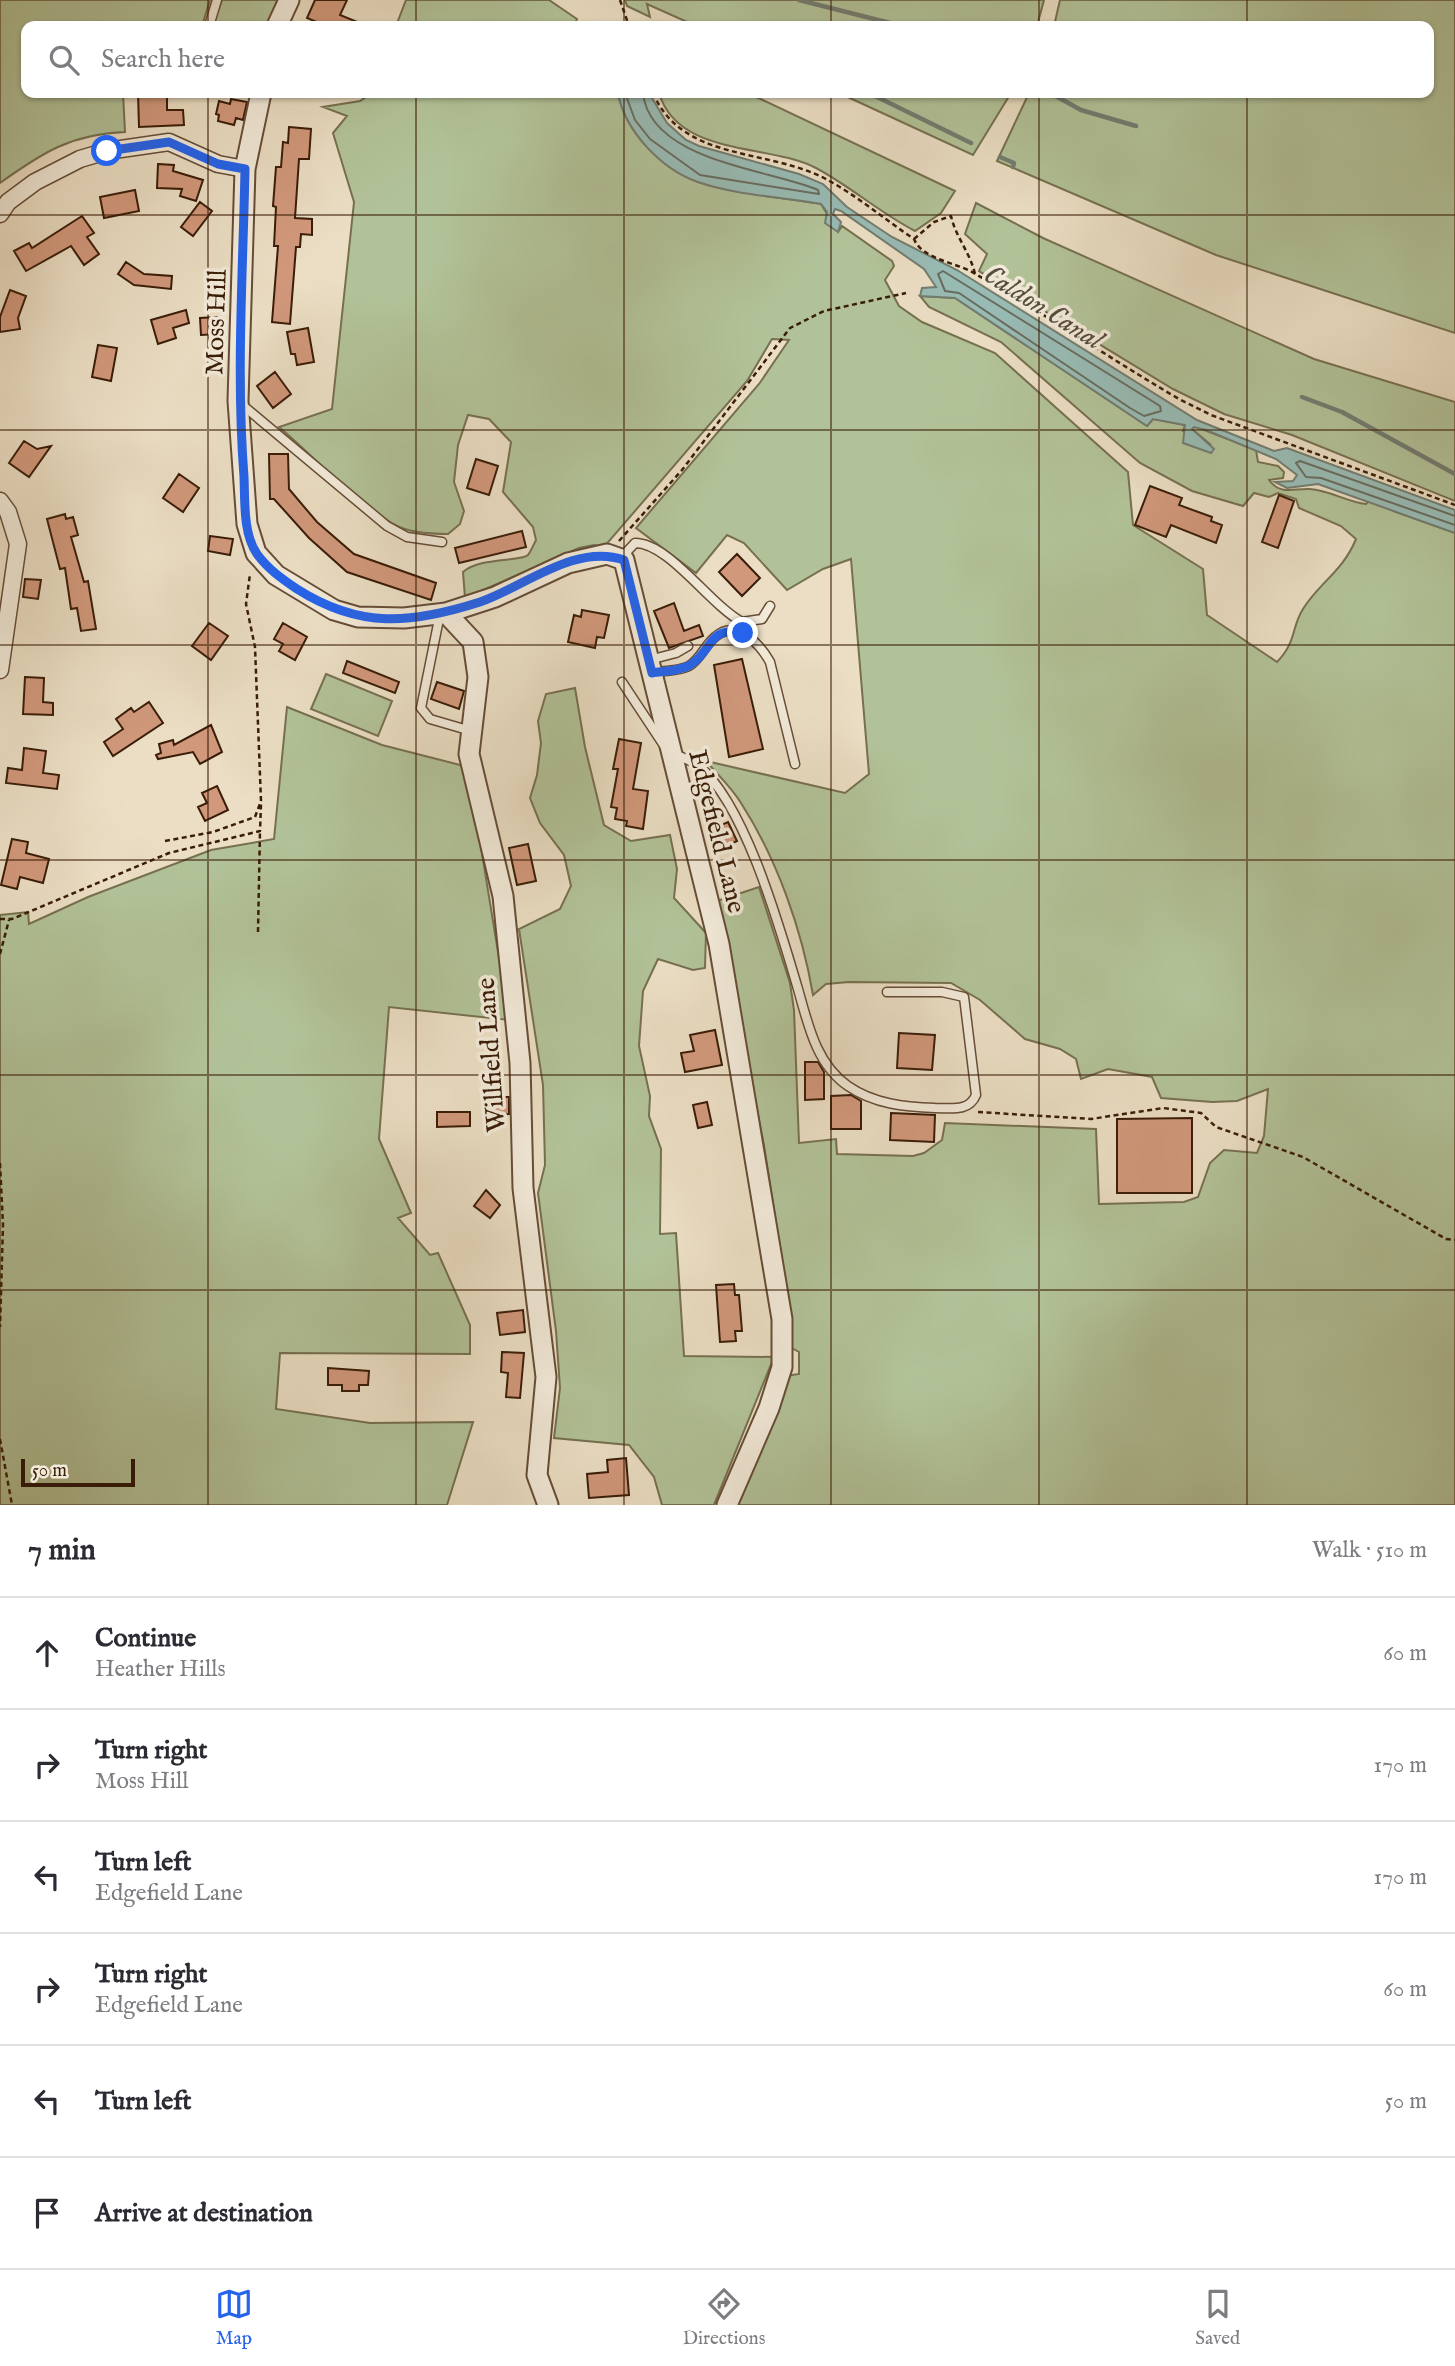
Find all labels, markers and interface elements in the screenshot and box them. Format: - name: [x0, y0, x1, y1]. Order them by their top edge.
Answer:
- search box: [21, 21, 1434, 98]
- icon: search: [45, 41, 83, 79]
- text: Search here: [101, 43, 225, 76]
- route start: [91, 135, 122, 166]
- water label: Caldon Canal: [977, 258, 1111, 360]
- street label: Moss Hill: [198, 268, 235, 375]
- route end: [727, 617, 758, 648]
- street label: Edgefield Lane: [680, 746, 753, 916]
- street label: Willfield Lane: [470, 976, 513, 1133]
- scale bar: [21, 1456, 135, 1488]
- text: 50 m: [32, 1459, 67, 1483]
- text: 7 min: [28, 1532, 96, 1570]
- text: Walk · 510 m: [1312, 1536, 1427, 1565]
- text: Continue: [95, 1622, 196, 1655]
- icon: ahead: [28, 1634, 66, 1672]
- text: 60 m: [1383, 1639, 1427, 1668]
- text: Heather Hills: [95, 1655, 226, 1684]
- text: Turn right: [95, 1734, 208, 1767]
- icon: right: [28, 1746, 66, 1784]
- text: 170 m: [1374, 1751, 1427, 1780]
- text: Moss Hill: [95, 1767, 188, 1796]
- text: Turn left: [95, 1846, 192, 1879]
- icon: left: [28, 1858, 66, 1896]
- text: 170 m: [1374, 1863, 1427, 1892]
- text: Edgefield Lane: [95, 1879, 243, 1908]
- text: Turn right: [95, 1958, 208, 1991]
- icon: right: [28, 1970, 66, 2008]
- text: 60 m: [1383, 1975, 1427, 2004]
- text: Edgefield Lane: [95, 1991, 243, 2020]
- icon: left: [28, 2082, 66, 2120]
- text: Turn left: [95, 2085, 192, 2118]
- text: 50 m: [1385, 2087, 1427, 2116]
- icon: arrive: [28, 2194, 66, 2232]
- text: Arrive at destination: [95, 2197, 313, 2230]
- tab: Map: [215, 2285, 253, 2351]
- tab: Directions: [683, 2285, 765, 2351]
- tab: Saved: [1195, 2285, 1240, 2351]

